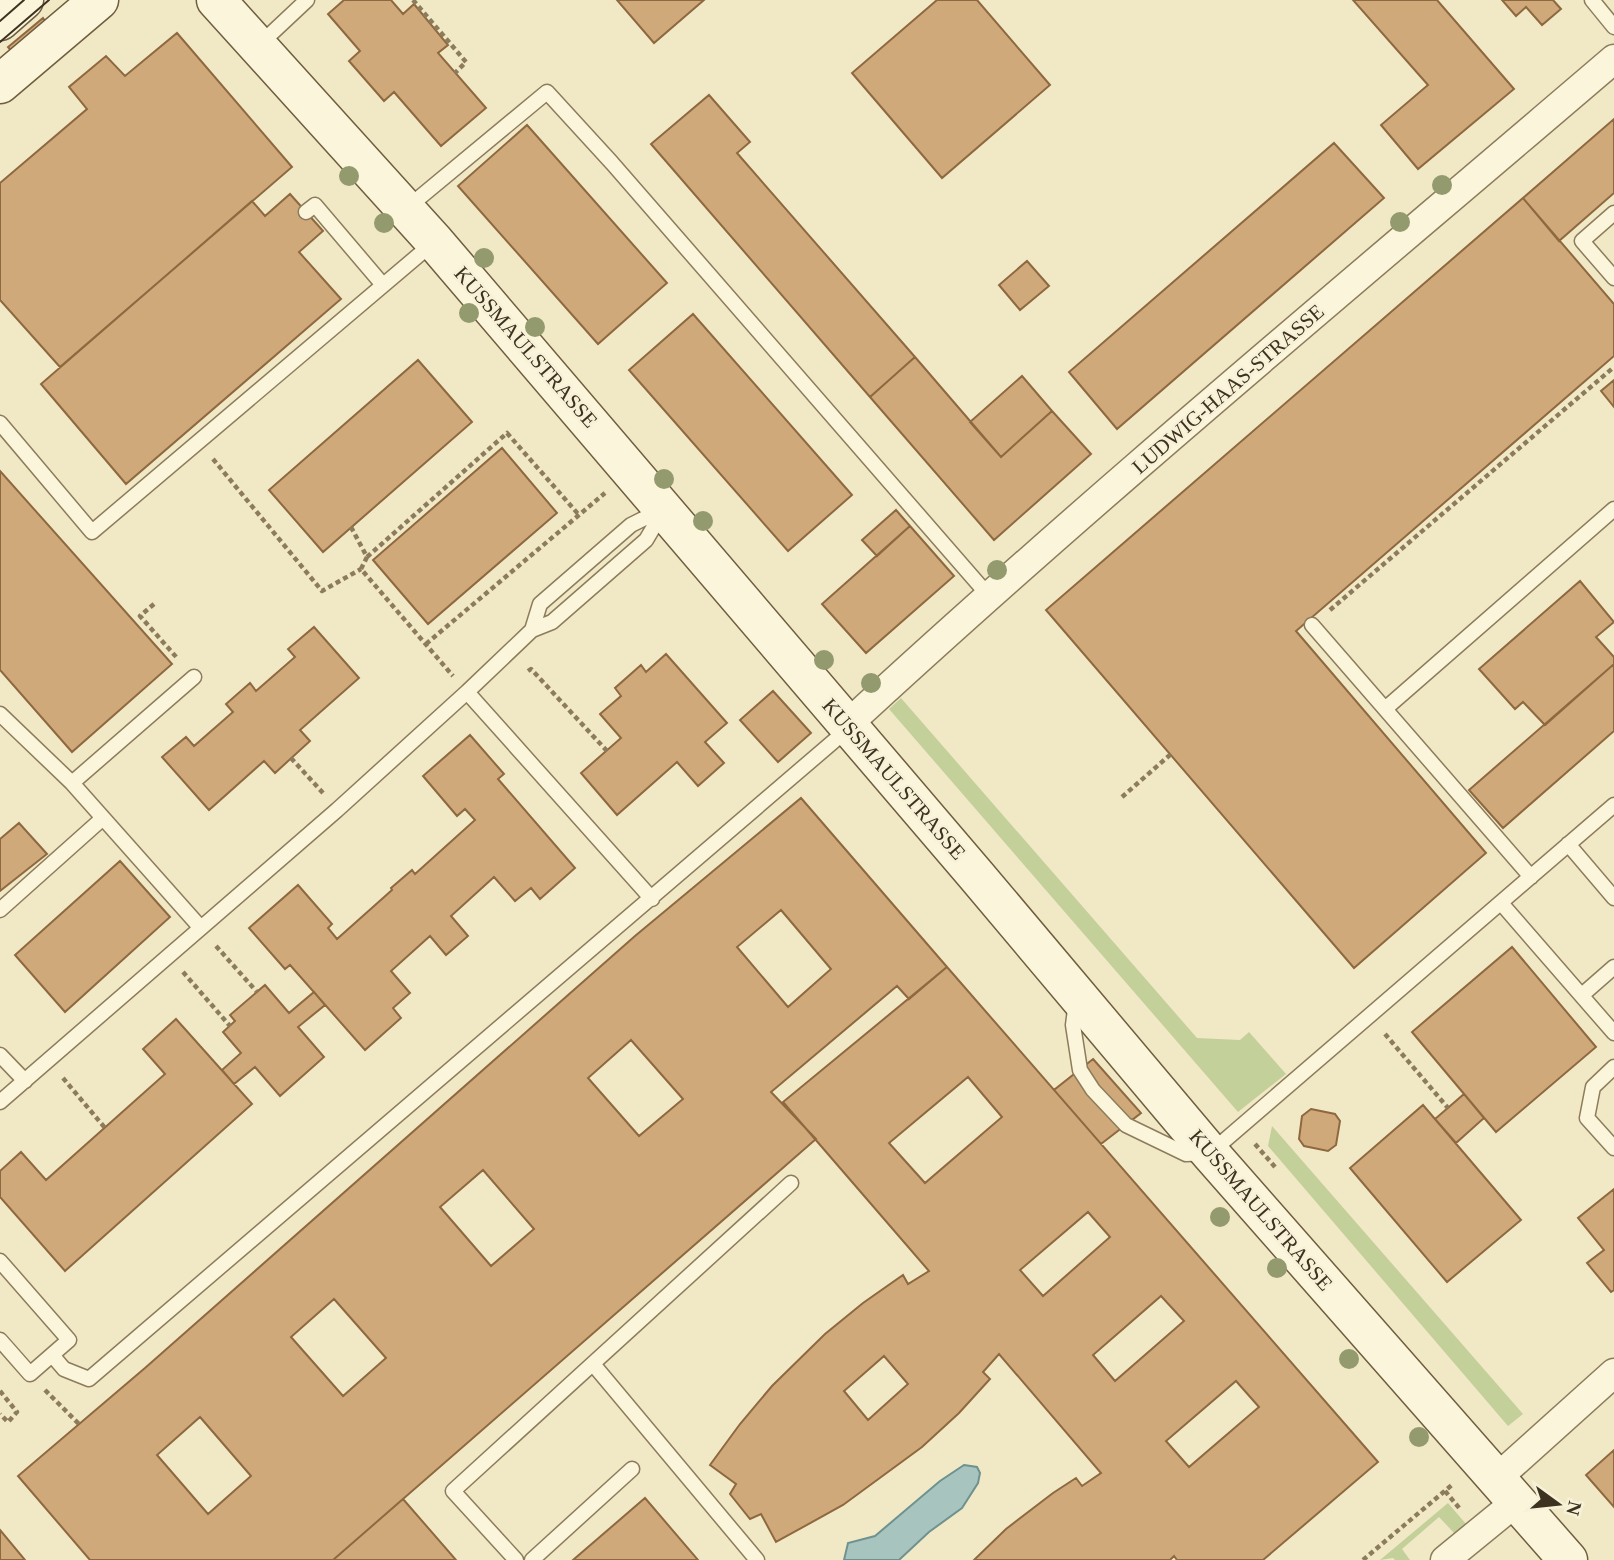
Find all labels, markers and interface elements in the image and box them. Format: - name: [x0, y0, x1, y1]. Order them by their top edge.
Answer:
- street label: KUSSMAULSTRASSE: [450, 262, 602, 432]
- street label: LUDWIG-HAAS-STRASSE: [1127, 299, 1329, 479]
- street label: KUSSMAULSTRASSE: [818, 694, 970, 864]
- street label: KUSSMAULSTRASSE: [1185, 1125, 1337, 1295]
- north arrow: [1523, 1469, 1593, 1539]
- text: N: [1562, 1499, 1586, 1518]

